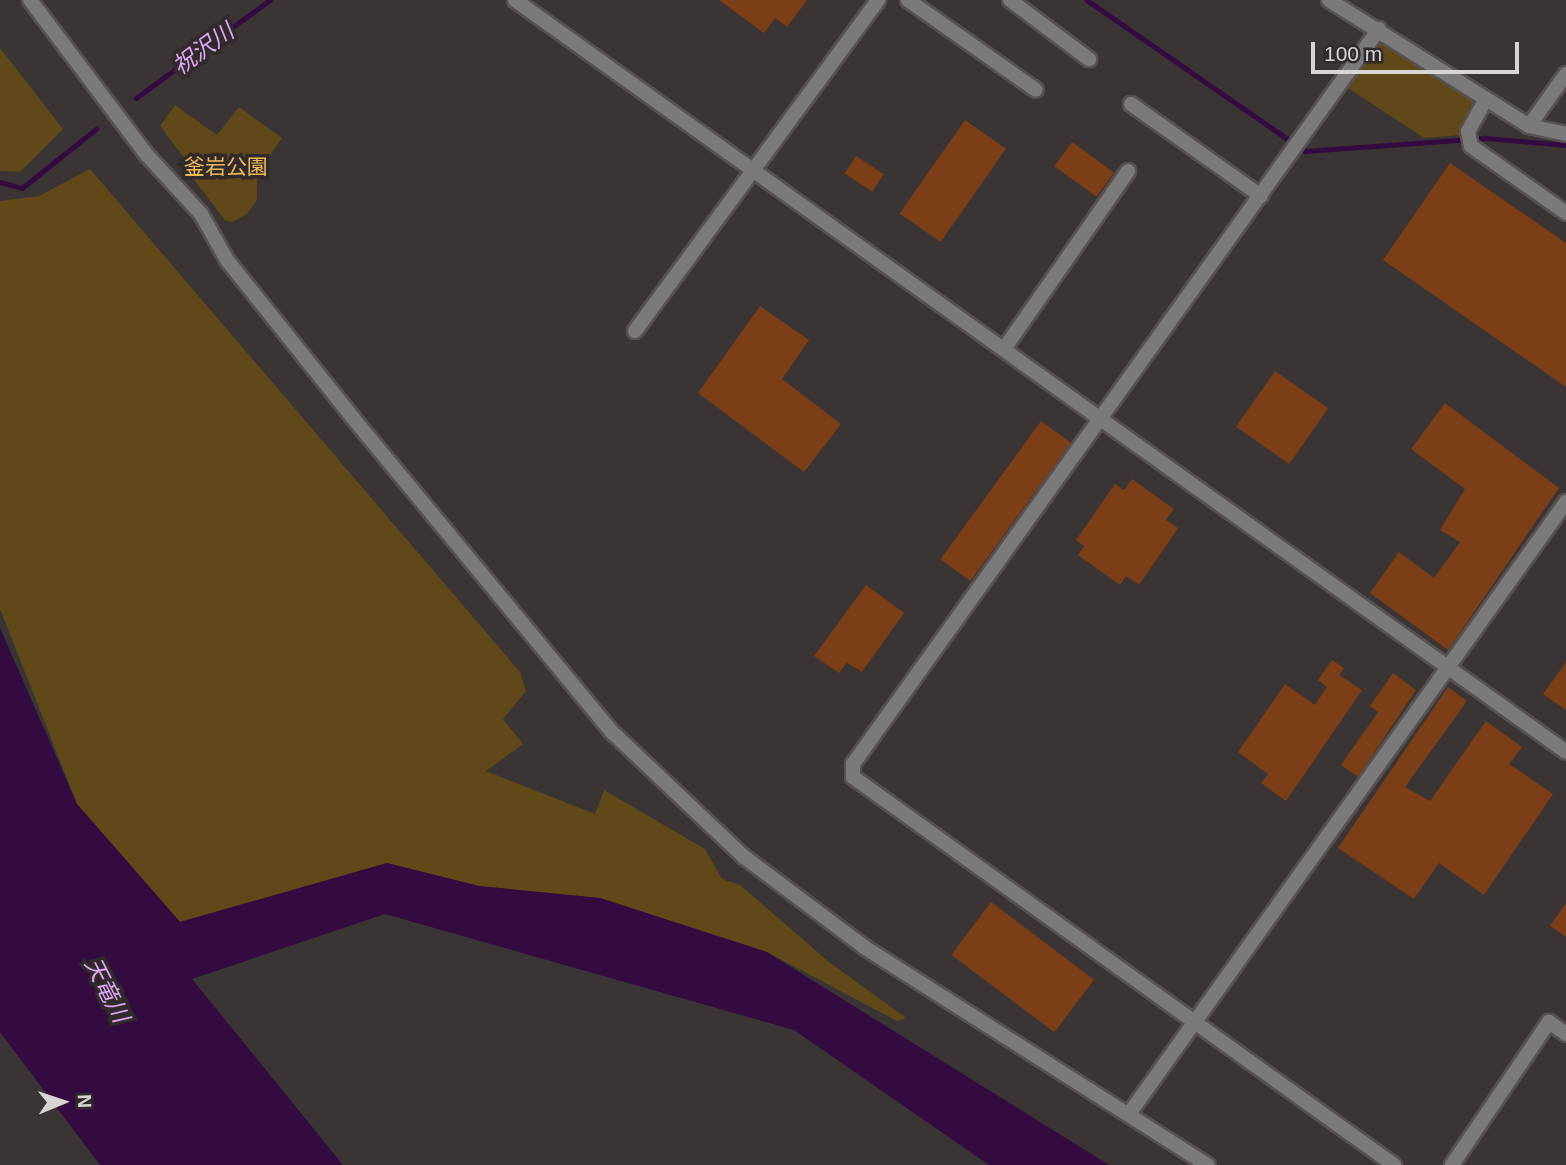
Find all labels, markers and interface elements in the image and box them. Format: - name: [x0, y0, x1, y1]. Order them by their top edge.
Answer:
- water label: 祝沢川: [167, 18, 239, 80]
- scale bar: [1314, 28, 1522, 72]
- text: 100 m: [1324, 42, 1382, 65]
- park label: 釜岩公園: [184, 154, 268, 180]
- water label: 天竜川: [79, 953, 135, 1027]
- north arrow: [28, 1067, 98, 1137]
- text: N: [74, 1094, 95, 1108]

